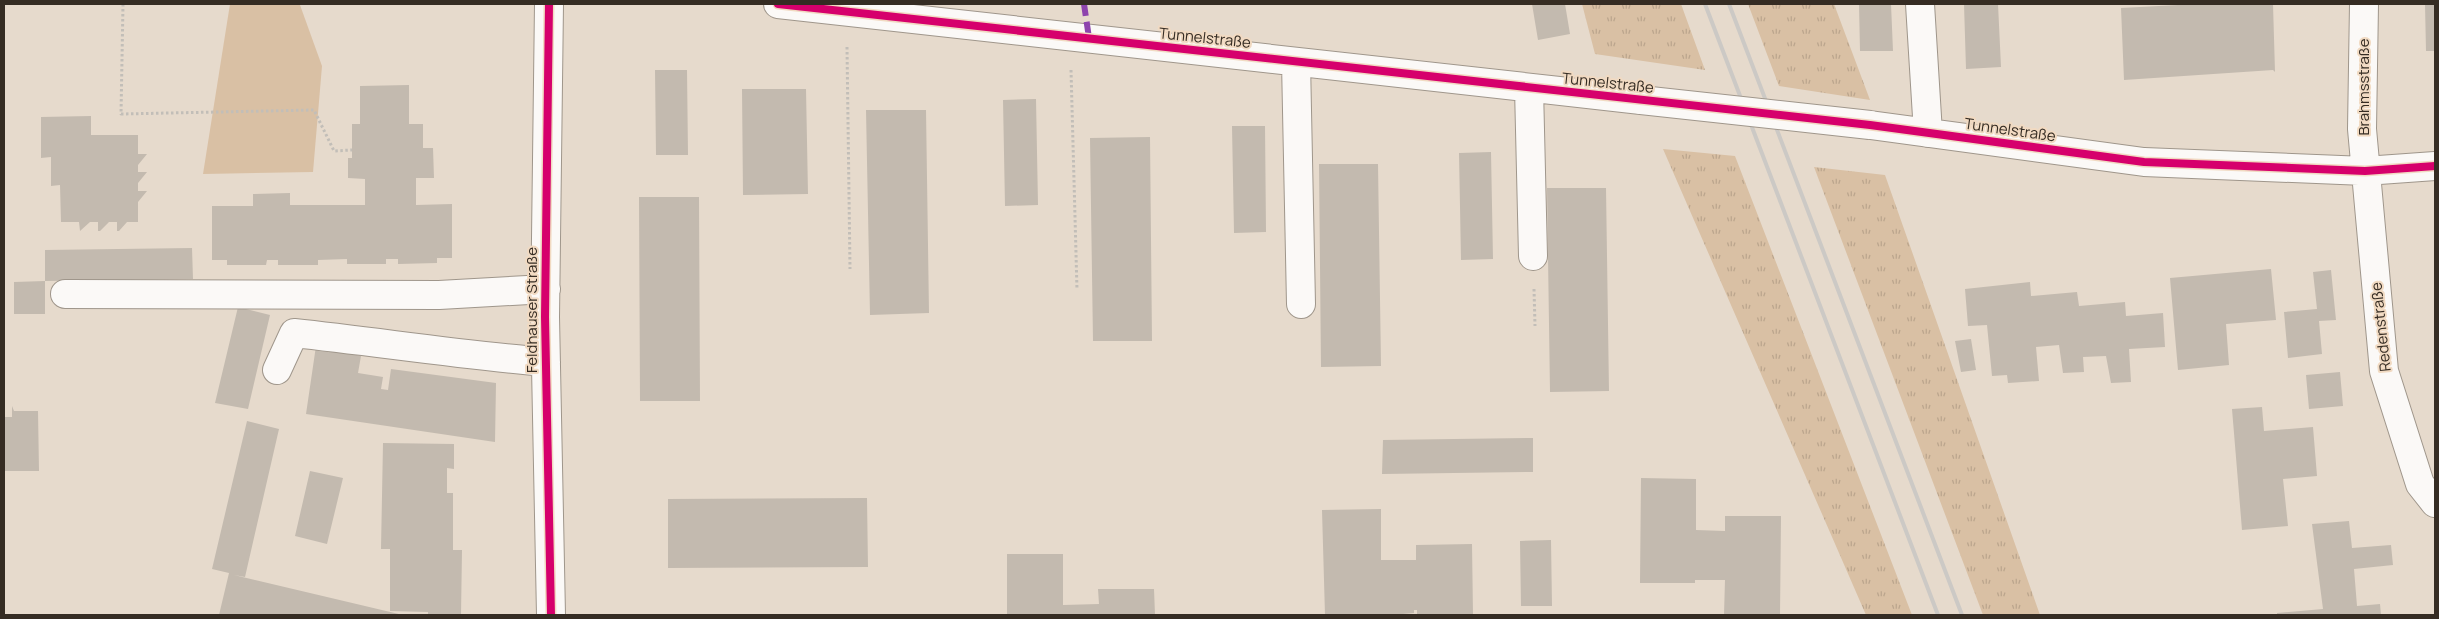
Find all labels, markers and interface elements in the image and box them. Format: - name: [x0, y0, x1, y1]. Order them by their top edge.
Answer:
- street label: Tunnelstraße: [1158, 22, 1252, 53]
- street label: Brahmsstraße: [2353, 38, 2374, 136]
- street label: Tunnelstraße: [1561, 67, 1655, 98]
- street label: Tunnelstraße: [1963, 113, 2057, 146]
- street label: Feldhauser Straße: [521, 247, 542, 373]
- street label: Redenstraße: [2365, 281, 2396, 373]

